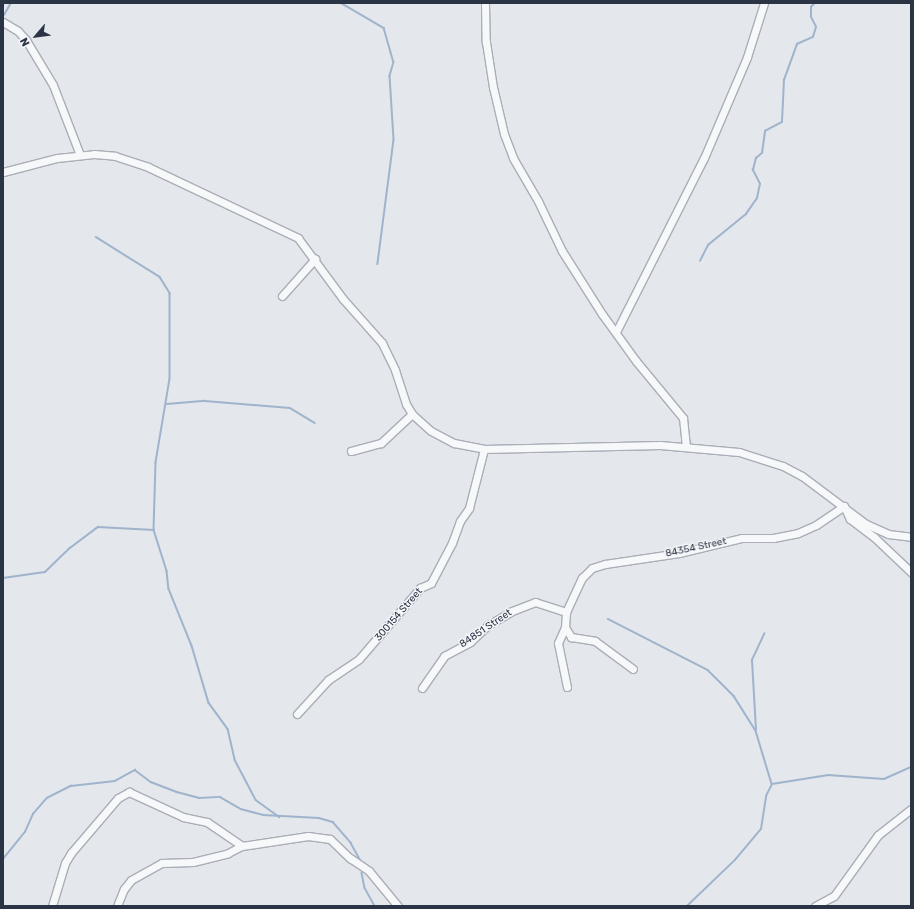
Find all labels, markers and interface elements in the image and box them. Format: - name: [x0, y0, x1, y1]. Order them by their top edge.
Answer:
- north arrow: [16, 16, 56, 56]
- text: N: [17, 35, 33, 48]
- street label: 84354 Street: [664, 536, 728, 560]
- street label: 300154 Street: [373, 586, 425, 644]
- street label: 84851 Street: [458, 607, 514, 651]

